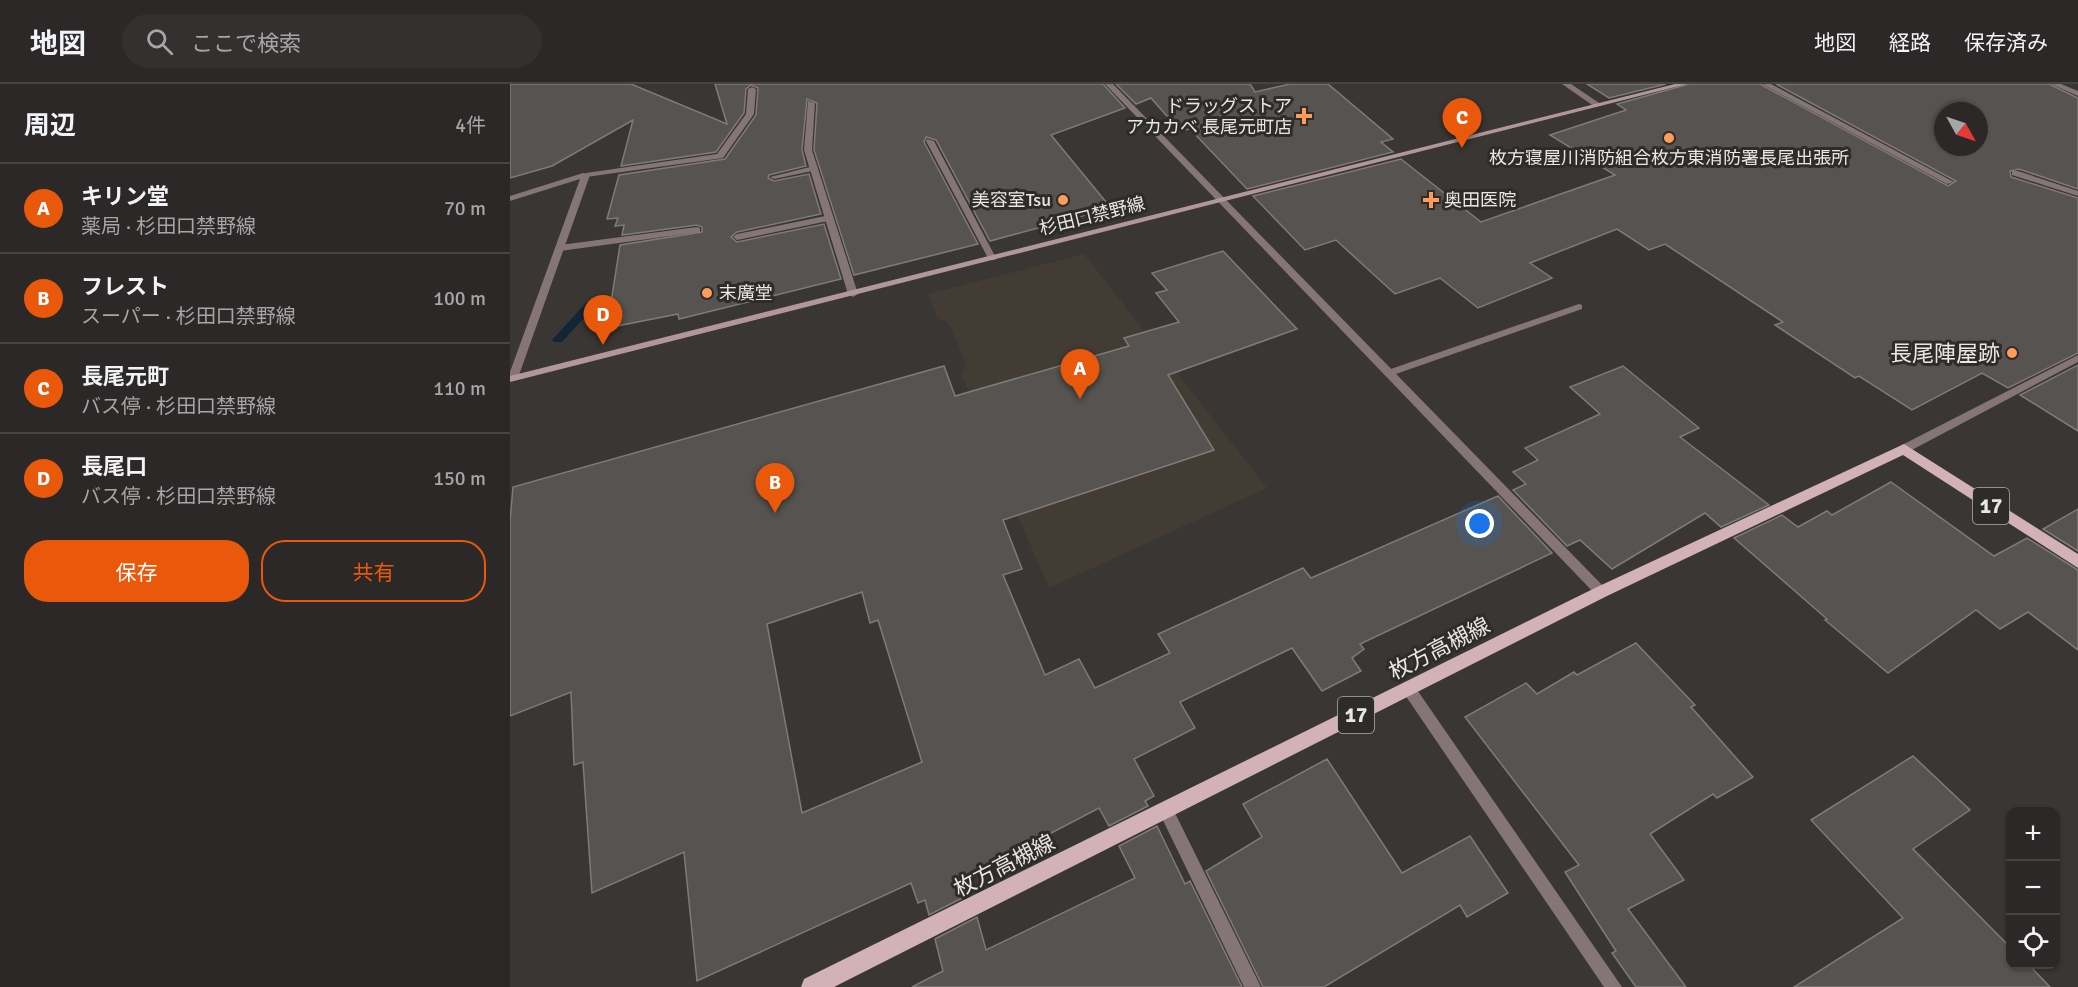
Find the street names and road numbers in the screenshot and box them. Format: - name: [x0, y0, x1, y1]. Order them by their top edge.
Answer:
- street label: 杉田口禁野線: [1037, 192, 1147, 240]
- road number: 17: [1973, 488, 2009, 524]
- street label: 枚方高槻線: [1384, 611, 1494, 685]
- road number: 17: [1338, 697, 1374, 733]
- street label: 枚方高槻線: [949, 828, 1059, 902]

